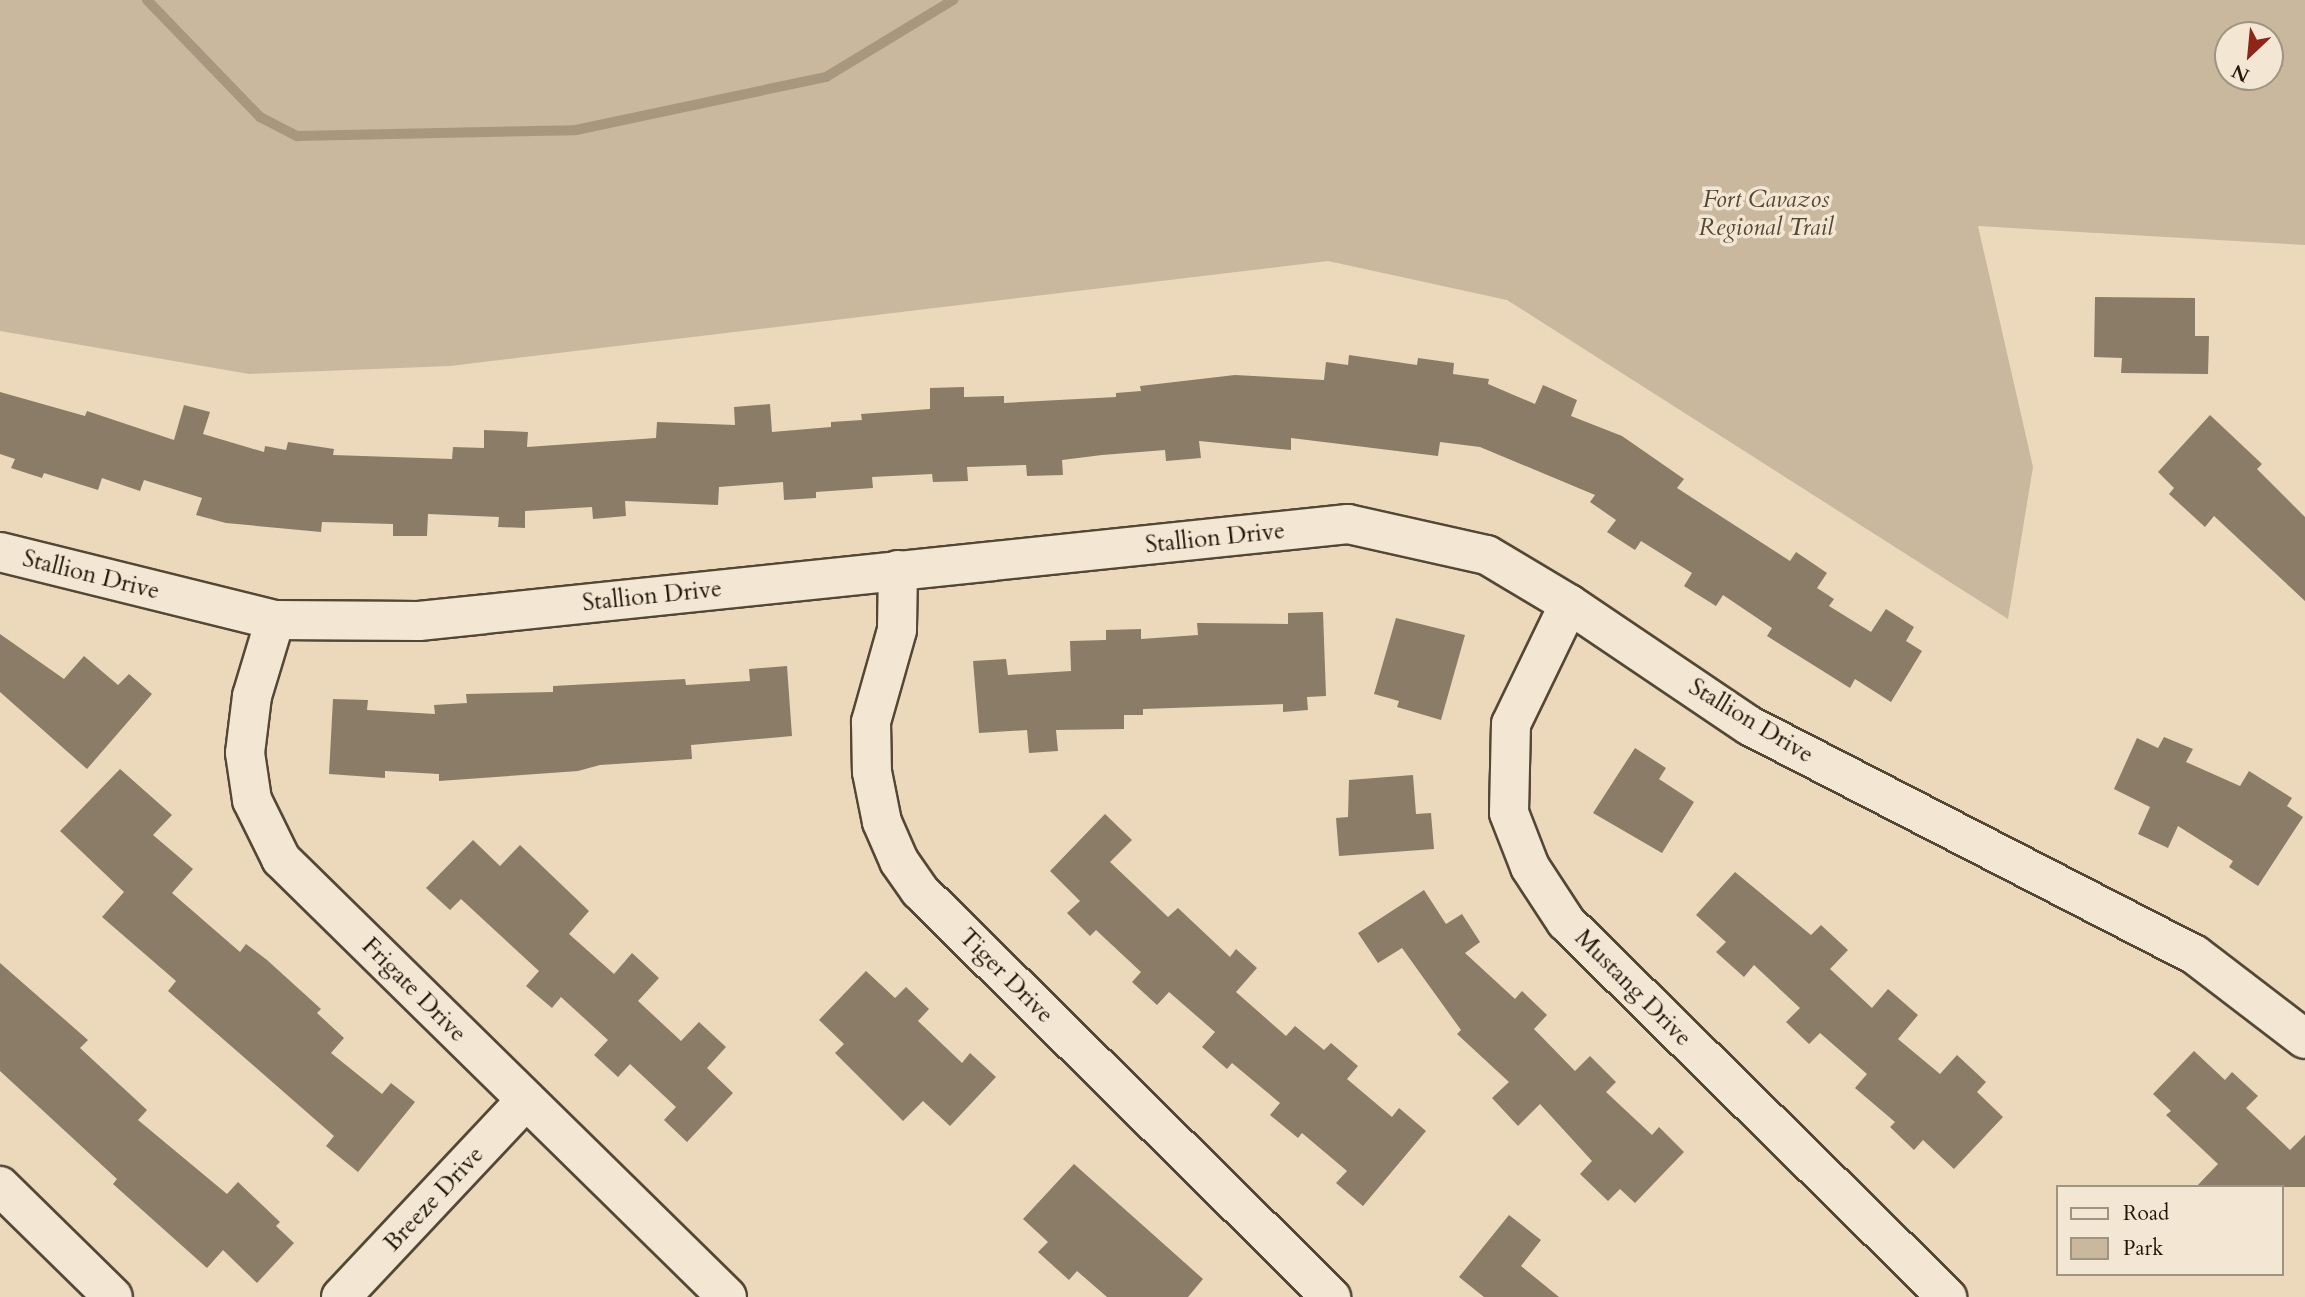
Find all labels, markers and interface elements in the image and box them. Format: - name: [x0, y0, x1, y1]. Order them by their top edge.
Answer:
- north arrow: [2214, 21, 2284, 91]
- text: N: [2228, 58, 2254, 88]
- park label: Fort Cavazos Regional Trail: [1698, 186, 1834, 242]
- street label: Stallion Drive: [1144, 516, 1286, 560]
- street label: Stallion Drive: [20, 544, 162, 606]
- street label: Stallion Drive: [581, 574, 723, 618]
- street label: Stallion Drive: [1684, 673, 1818, 769]
- street label: Tiger Drive: [953, 923, 1059, 1029]
- street label: Mustang Drive: [1569, 924, 1697, 1052]
- street label: Frigate Drive: [356, 932, 472, 1048]
- street label: Breeze Drive: [378, 1141, 490, 1257]
- legend: [2056, 1185, 2284, 1276]
- text: Road: [2123, 1199, 2169, 1228]
- text: Park: [2123, 1234, 2163, 1263]

